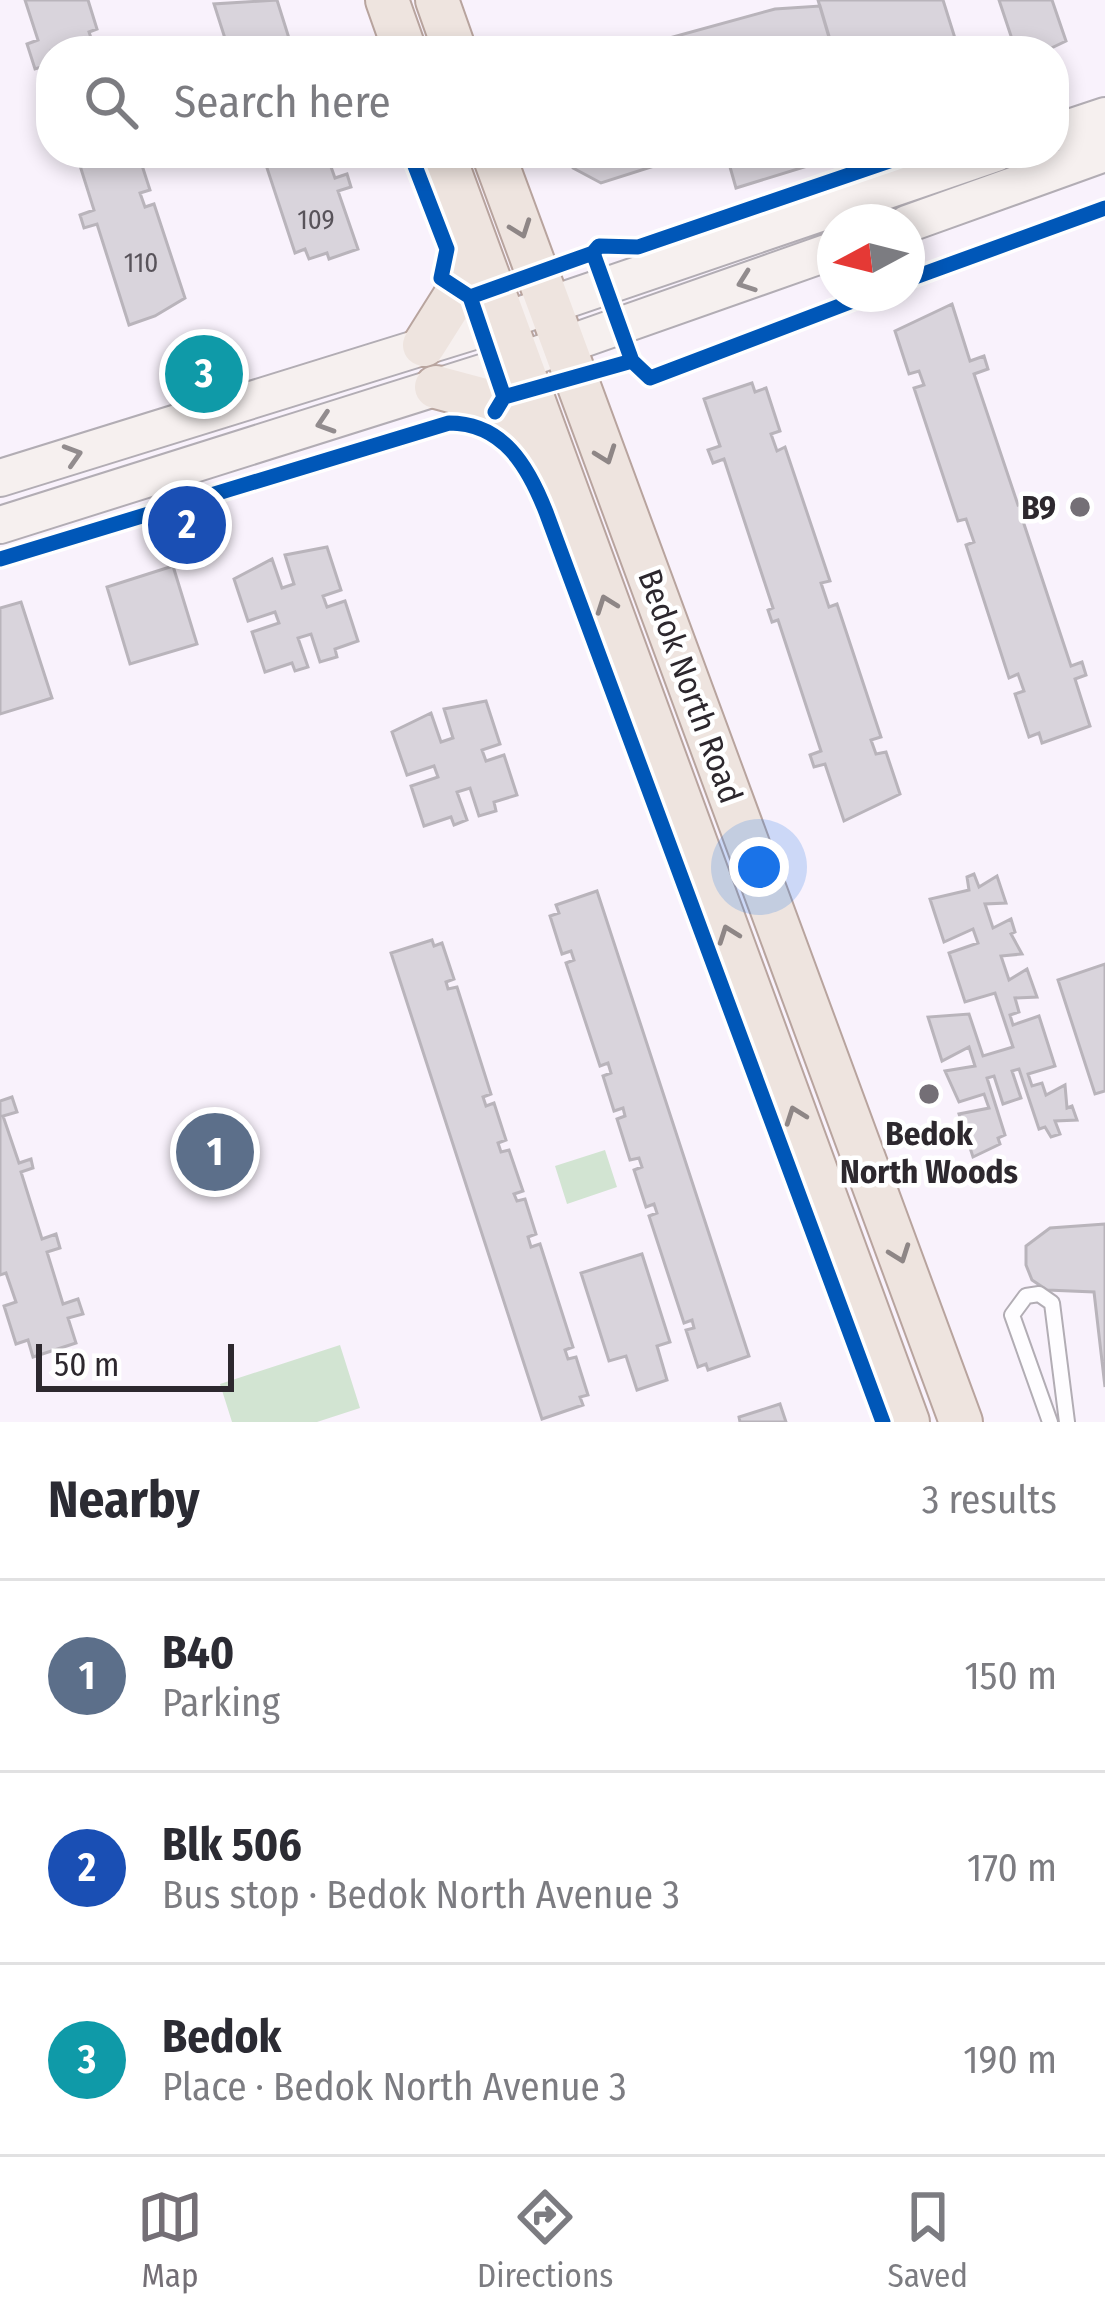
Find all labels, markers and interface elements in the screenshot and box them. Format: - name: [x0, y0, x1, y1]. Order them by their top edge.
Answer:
- search box: [36, 36, 1069, 168]
- icon: search: [78, 69, 144, 135]
- text: Search here: [174, 75, 391, 129]
- house number: 109: [297, 204, 335, 236]
- north arrow: [817, 204, 925, 312]
- one-way arrow: [507, 217, 531, 238]
- house number: 110: [124, 247, 158, 279]
- one-way arrow: [736, 268, 757, 292]
- pin: 3: [165, 329, 243, 419]
- one-way arrow: [315, 408, 336, 433]
- one-way arrow: [592, 443, 616, 464]
- one-way arrow: [62, 444, 83, 469]
- pin: 2: [148, 480, 226, 570]
- place label: B9: [1021, 488, 1056, 528]
- marker: B9: [1067, 494, 1093, 520]
- street label: Bedok North Road: [629, 564, 751, 809]
- one-way arrow: [596, 595, 620, 616]
- your location: [729, 837, 789, 897]
- one-way arrow: [717, 925, 742, 946]
- marker: Bedok North Woods: [916, 1081, 942, 1107]
- one-way arrow: [784, 1106, 809, 1127]
- pin: 1: [176, 1107, 254, 1197]
- place label: Bedok North Woods: [840, 1114, 1018, 1192]
- one-way arrow: [885, 1243, 910, 1264]
- scale bar: [36, 1338, 234, 1391]
- text: 50 m: [54, 1345, 119, 1385]
- text: Nearby: [48, 1469, 200, 1531]
- text: 3 results: [922, 1477, 1057, 1523]
- text: B40: [162, 1626, 234, 1680]
- text: 1: [79, 1653, 95, 1699]
- text: 150 m: [964, 1653, 1057, 1699]
- text: Parking: [162, 1680, 280, 1726]
- text: Blk 506: [162, 1818, 302, 1872]
- text: 2: [78, 1845, 96, 1891]
- text: 170 m: [967, 1845, 1057, 1891]
- text: Bus stop · Bedok North Avenue 3: [162, 1872, 680, 1918]
- text: Bedok: [162, 2010, 281, 2064]
- text: 3: [78, 2037, 96, 2083]
- text: 190 m: [963, 2037, 1057, 2083]
- text: Place · Bedok North Avenue 3: [162, 2064, 627, 2110]
- tab: Map: [137, 2184, 203, 2296]
- tab: Directions: [477, 2184, 613, 2296]
- tab: Saved: [887, 2184, 968, 2296]

